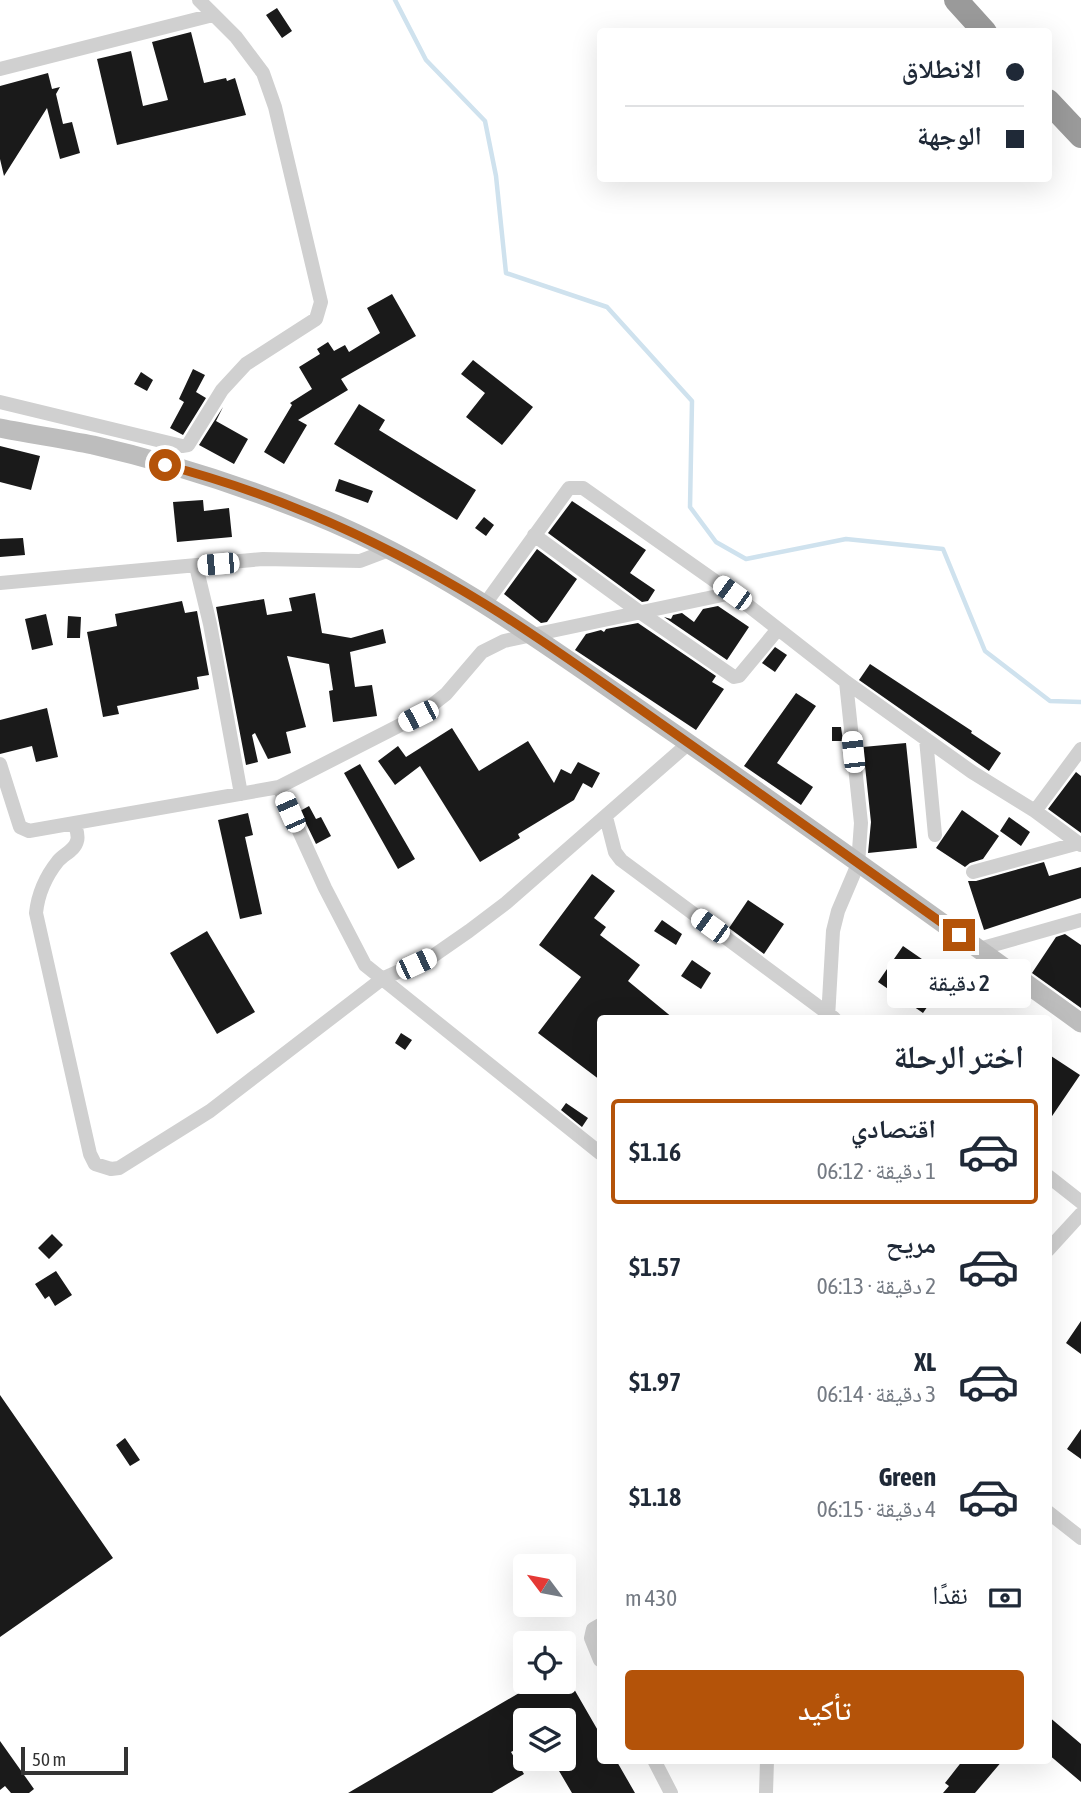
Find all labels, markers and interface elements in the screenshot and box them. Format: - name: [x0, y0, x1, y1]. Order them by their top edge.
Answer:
- text: الانطلاق: [902, 54, 982, 84]
- text: الوجهة: [917, 121, 982, 151]
- route start: [149, 449, 181, 481]
- car: [197, 552, 240, 576]
- car: [709, 572, 756, 614]
- car: [395, 697, 442, 735]
- car: [841, 730, 866, 774]
- car: [272, 789, 309, 835]
- car: [687, 905, 734, 947]
- route end: [943, 919, 975, 951]
- car: [393, 946, 440, 982]
- callout: 2 دقيقة: [887, 960, 1031, 1009]
- text: 2 دقيقة: [928, 970, 990, 996]
- text: اختر الرحلة: [893, 1038, 1024, 1075]
- text: اقتصادي: [851, 1114, 936, 1144]
- icon: car: [957, 1120, 1020, 1183]
- text: $1.16: [629, 1137, 681, 1167]
- text: 1 دقيقة · 06:12: [817, 1158, 936, 1184]
- text: مريح: [886, 1229, 936, 1259]
- icon: car: [957, 1235, 1020, 1298]
- text: $1.57: [629, 1252, 681, 1282]
- text: 2 دقيقة · 06:13: [817, 1273, 936, 1299]
- text: XL: [914, 1347, 936, 1377]
- icon: car: [957, 1350, 1020, 1413]
- text: $1.97: [629, 1367, 681, 1397]
- text: 3 دقيقة · 06:14: [817, 1381, 936, 1407]
- text: Green: [878, 1462, 936, 1492]
- icon: car: [957, 1465, 1020, 1528]
- text: $1.18: [629, 1482, 681, 1512]
- text: 4 دقيقة · 06:15: [817, 1496, 936, 1522]
- north arrow: [513, 1554, 576, 1617]
- map controls: [513, 1554, 576, 1771]
- icon: cash: [986, 1579, 1024, 1617]
- text: نقدًا: [932, 1580, 968, 1610]
- text: 430 m: [625, 1585, 677, 1611]
- button: locate: [513, 1631, 576, 1694]
- button: تأكيد: [625, 1670, 1024, 1750]
- button: layers: [513, 1708, 576, 1771]
- scale bar: [21, 1744, 128, 1776]
- text: 50 m: [32, 1748, 66, 1770]

